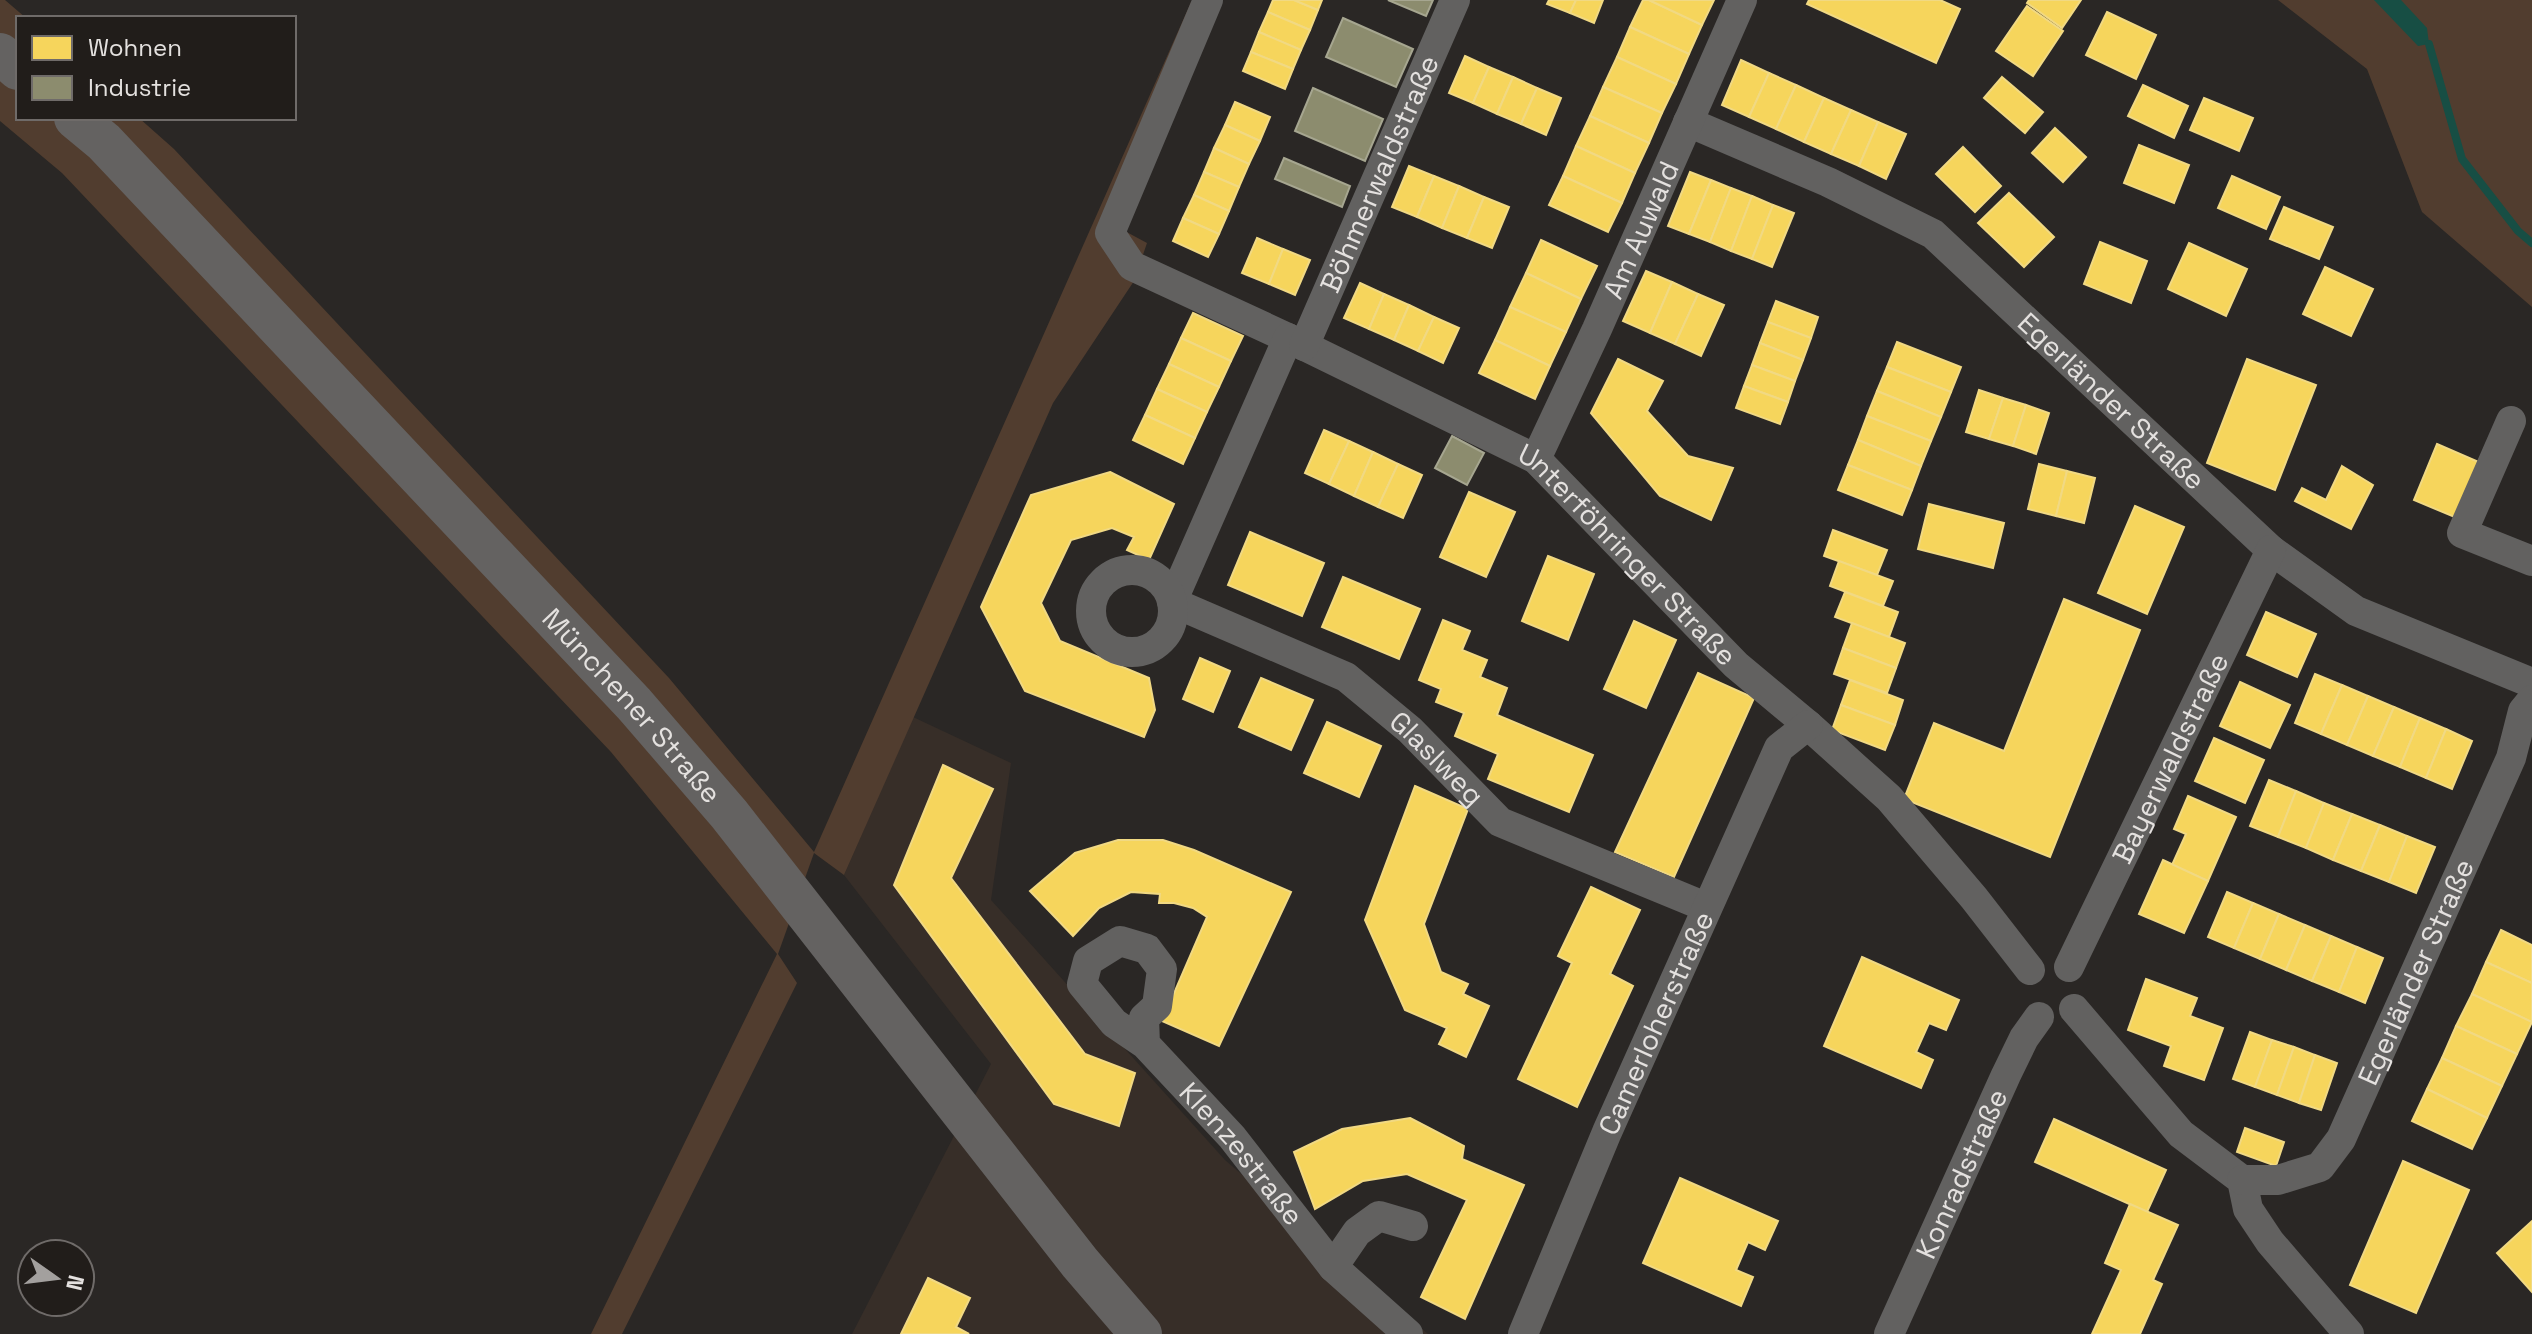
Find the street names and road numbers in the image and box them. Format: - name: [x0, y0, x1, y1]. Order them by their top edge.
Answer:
- street label: Böhmerwaldstraße: [1312, 50, 1447, 298]
- street label: Am Auwald: [1595, 155, 1687, 304]
- street label: Egerländer Straße: [2010, 305, 2213, 497]
- street label: Unterföhringer Straße: [1512, 435, 1745, 673]
- street label: Münchener Straße: [535, 600, 730, 811]
- street label: Bayerwaldstraße: [2104, 647, 2236, 869]
- street label: Glaslweg: [1383, 703, 1492, 813]
- street label: Egerländer Straße: [2349, 853, 2482, 1091]
- street label: Camerloherstraße: [1590, 906, 1721, 1141]
- street label: Klenzestraße: [1172, 1074, 1312, 1233]
- street label: Konradstraße: [1907, 1083, 2015, 1264]

